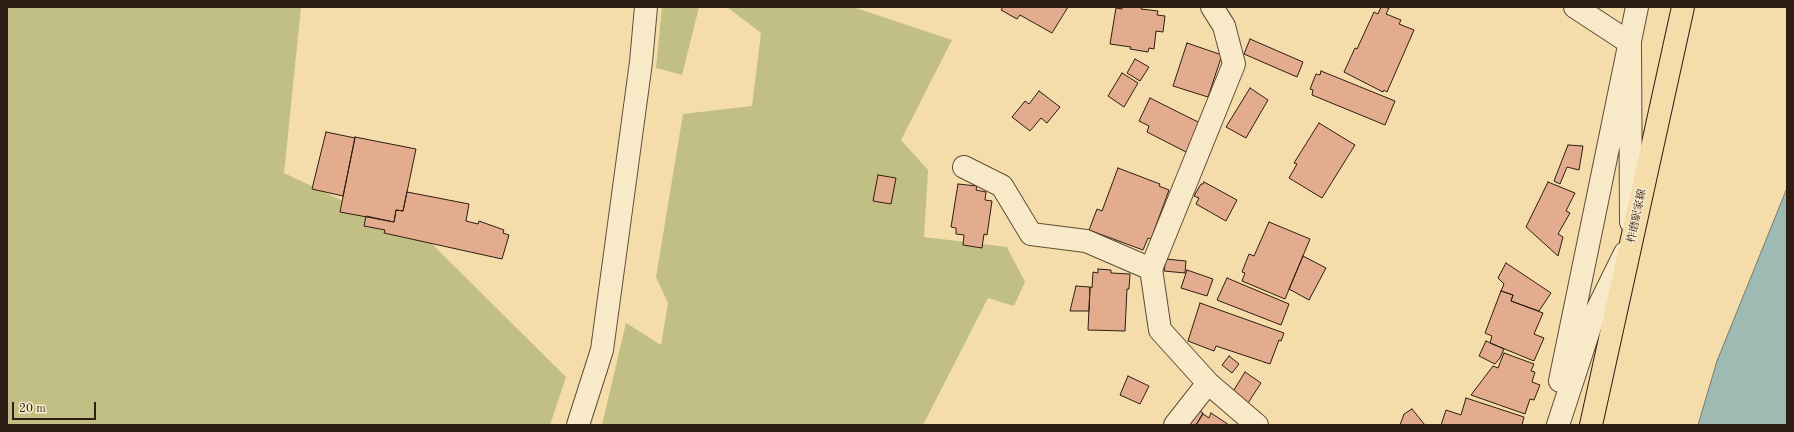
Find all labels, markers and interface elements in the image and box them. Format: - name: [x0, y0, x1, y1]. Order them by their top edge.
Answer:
- street label: 柞磨駅家線: [1625, 188, 1649, 244]
- scale bar: [14, 394, 98, 420]
- text: 20 m: [19, 403, 46, 415]

